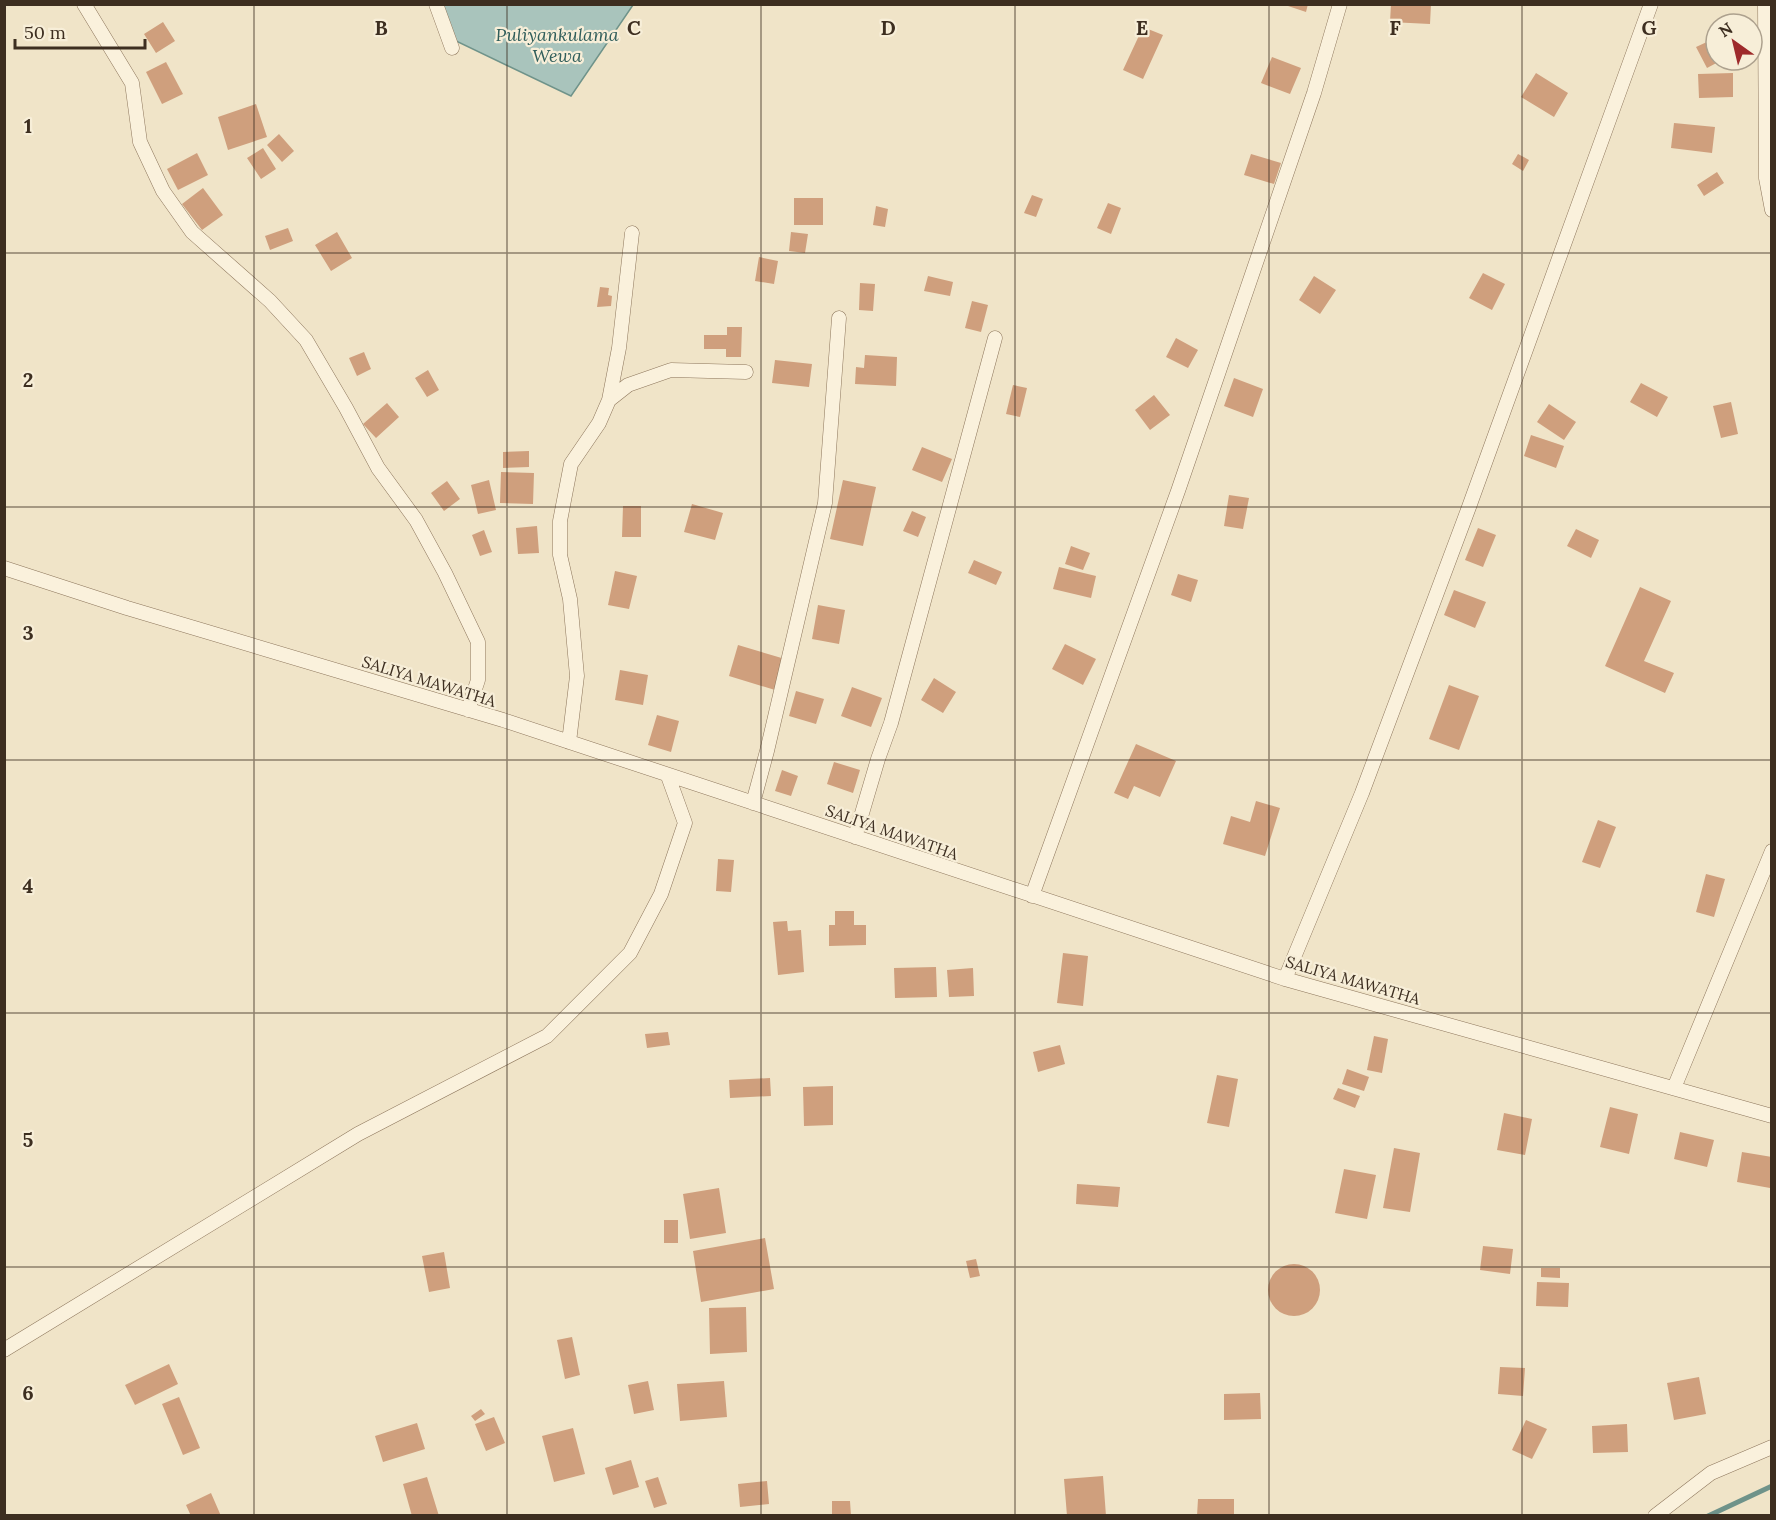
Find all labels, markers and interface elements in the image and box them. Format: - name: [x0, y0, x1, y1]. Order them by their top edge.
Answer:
- scale bar: [15, 12, 146, 50]
- north arrow: [1704, 12, 1764, 72]
- text: B: [374, 15, 388, 40]
- text: C: [627, 15, 641, 40]
- text: D: [880, 15, 896, 40]
- text: E: [1136, 15, 1148, 40]
- text: F: [1389, 15, 1401, 40]
- text: G: [1641, 15, 1657, 40]
- text: N: [1715, 18, 1736, 41]
- text: 50 m: [24, 21, 66, 44]
- water label: Puliyankulama Wewa: [495, 23, 619, 67]
- text: 1: [24, 113, 32, 138]
- text: 2: [23, 367, 33, 392]
- text: 3: [22, 620, 34, 645]
- street label: SALIYA MAWATHA: [360, 651, 499, 711]
- street label: SALIYA MAWATHA: [823, 800, 962, 864]
- text: 4: [23, 873, 34, 898]
- street label: SALIYA MAWATHA: [1283, 951, 1424, 1009]
- text: 5: [23, 1127, 34, 1152]
- text: 6: [22, 1380, 34, 1405]

